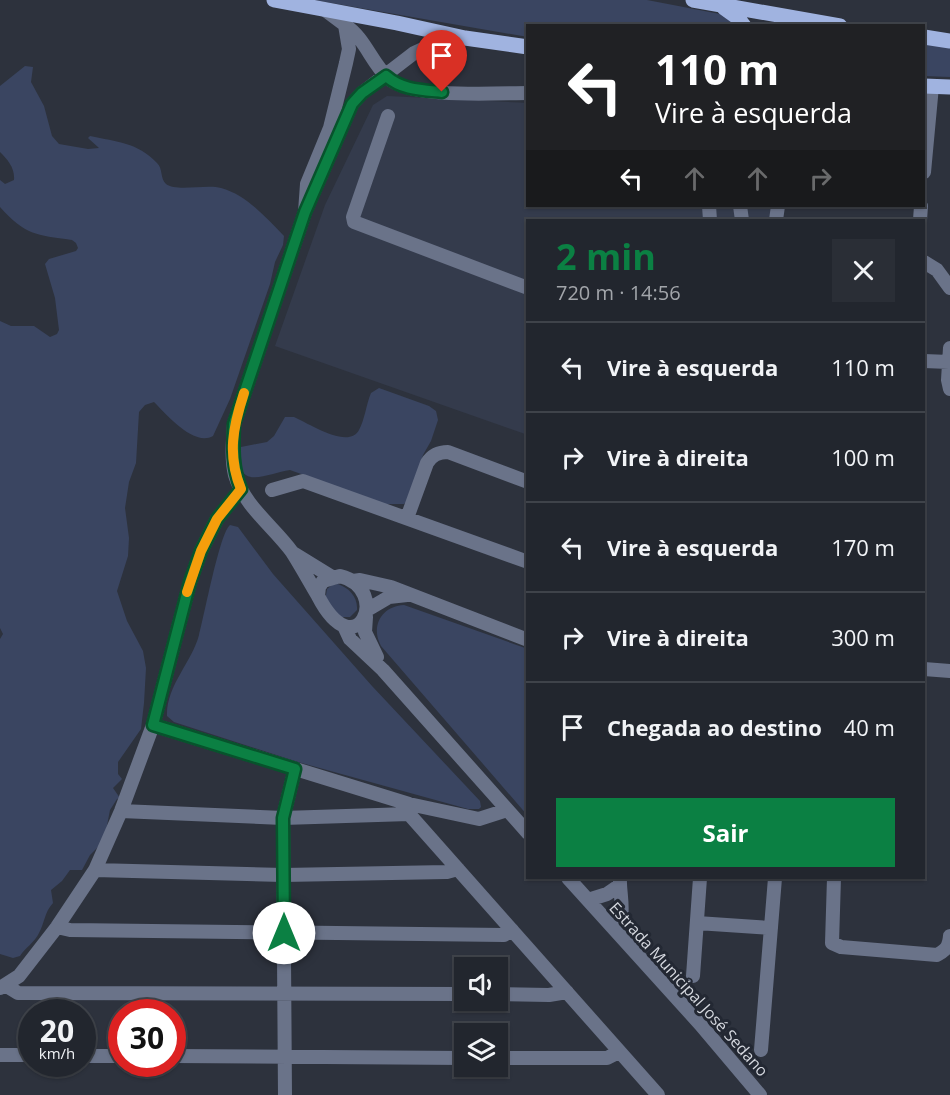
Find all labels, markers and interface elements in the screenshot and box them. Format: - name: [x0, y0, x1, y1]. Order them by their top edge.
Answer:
- pin: [416, 30, 467, 92]
- icon: arrive: [425, 39, 458, 72]
- text: 110 m: [655, 40, 779, 97]
- icon: left: [556, 48, 634, 126]
- text: Vire à esquerda: [655, 94, 852, 131]
- icon: left: [615, 162, 648, 195]
- icon: ahead: [678, 162, 711, 195]
- icon: ahead: [741, 162, 774, 195]
- icon: right: [804, 162, 837, 195]
- text: 2 min: [556, 232, 656, 281]
- button: close: [832, 239, 895, 302]
- text: 720 m · 14:56: [556, 279, 681, 306]
- icon: left: [556, 351, 589, 384]
- text: Vire à esquerda: [607, 352, 778, 382]
- text: 110 m: [831, 352, 895, 382]
- icon: right: [556, 441, 589, 474]
- text: Vire à direita: [607, 442, 749, 472]
- text: 100 m: [831, 442, 895, 472]
- icon: left: [556, 531, 589, 564]
- text: Vire à esquerda: [607, 532, 778, 562]
- text: 170 m: [831, 532, 895, 562]
- icon: right: [556, 621, 589, 654]
- text: Vire à direita: [607, 622, 749, 652]
- text: 300 m: [831, 622, 895, 652]
- icon: arrive: [556, 711, 589, 744]
- text: Chegada ao destino: [607, 712, 822, 742]
- text: 40 m: [844, 712, 895, 742]
- button: Sair: [556, 798, 895, 867]
- street label: Estrada Municipal José Sedano: [605, 897, 773, 1081]
- position arrow: [252, 901, 316, 965]
- map controls: [454, 957, 508, 1077]
- button: sound: [454, 957, 508, 1011]
- speed limit sign: 30: [108, 999, 186, 1077]
- text: 20: [40, 1010, 74, 1051]
- button: layers: [454, 1023, 508, 1077]
- text: km/h: [39, 1043, 75, 1063]

